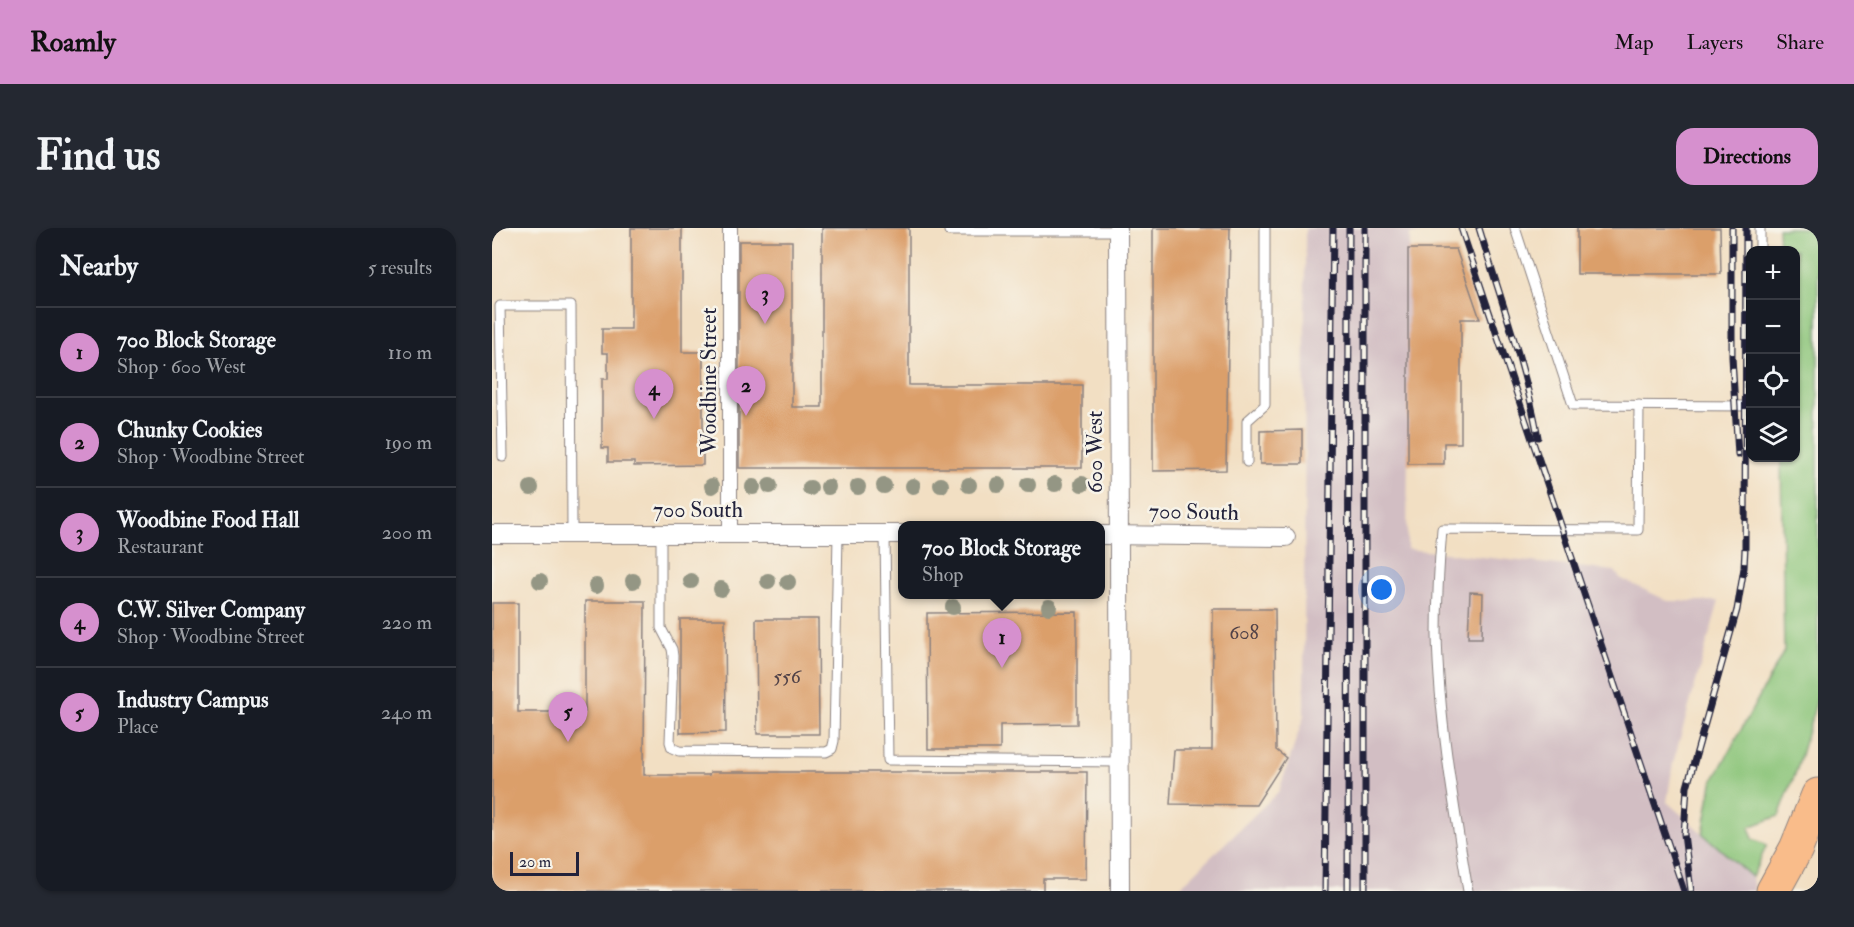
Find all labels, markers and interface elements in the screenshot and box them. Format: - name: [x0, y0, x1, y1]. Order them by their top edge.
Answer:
- text: Roamly: [30, 25, 116, 60]
- text: Map: [1614, 29, 1654, 56]
- text: Layers: [1687, 29, 1743, 56]
- text: Share: [1776, 29, 1824, 56]
- button: Directions: [1676, 128, 1818, 185]
- text: Find us: [36, 130, 160, 182]
- map controls: [1746, 246, 1800, 462]
- button: +: [1746, 246, 1800, 300]
- text: Nearby: [60, 251, 138, 283]
- text: 5 results: [368, 255, 432, 280]
- pin: 3: [746, 274, 784, 324]
- button: −: [1746, 300, 1800, 354]
- street label: Woodbine Street: [695, 307, 723, 456]
- text: 700 Block Storage: [117, 326, 276, 354]
- text: 1: [76, 340, 83, 365]
- text: 110 m: [388, 340, 432, 365]
- text: Shop · 600 West: [117, 354, 246, 379]
- button: locate: [1746, 354, 1800, 408]
- pin: 2: [726, 366, 766, 416]
- pin: 4: [634, 370, 674, 419]
- button: layers: [1746, 408, 1800, 462]
- street label: 600 West: [1081, 411, 1109, 493]
- text: Chunky Cookies: [117, 416, 262, 444]
- text: 2: [74, 430, 85, 455]
- text: 190 m: [385, 430, 432, 455]
- text: Shop · Woodbine Street: [117, 444, 305, 469]
- street label: 700 South: [653, 496, 743, 524]
- street label: 700 South: [1149, 497, 1240, 527]
- text: Woodbine Food Hall: [117, 506, 299, 534]
- text: 3: [76, 520, 83, 545]
- text: 200 m: [382, 520, 432, 545]
- popup: [898, 521, 1105, 599]
- text: Restaurant: [117, 534, 204, 559]
- text: 700 Block Storage: [922, 534, 1081, 562]
- text: Shop: [922, 562, 963, 587]
- your location: [1367, 575, 1396, 604]
- text: C.W. Silver Company: [117, 596, 305, 624]
- text: 4: [74, 610, 85, 635]
- text: 220 m: [382, 610, 432, 635]
- pin: 1: [982, 618, 1022, 668]
- house number: 608: [1229, 620, 1259, 645]
- text: Shop · Woodbine Street: [117, 624, 305, 649]
- house number: 556: [773, 664, 802, 689]
- text: Industry Campus: [117, 686, 269, 714]
- pin: 5: [548, 692, 588, 742]
- text: 5: [75, 700, 84, 725]
- text: 240 m: [381, 700, 432, 725]
- text: Place: [117, 714, 158, 739]
- scale bar: [510, 849, 579, 876]
- text: 20 m: [519, 852, 551, 872]

